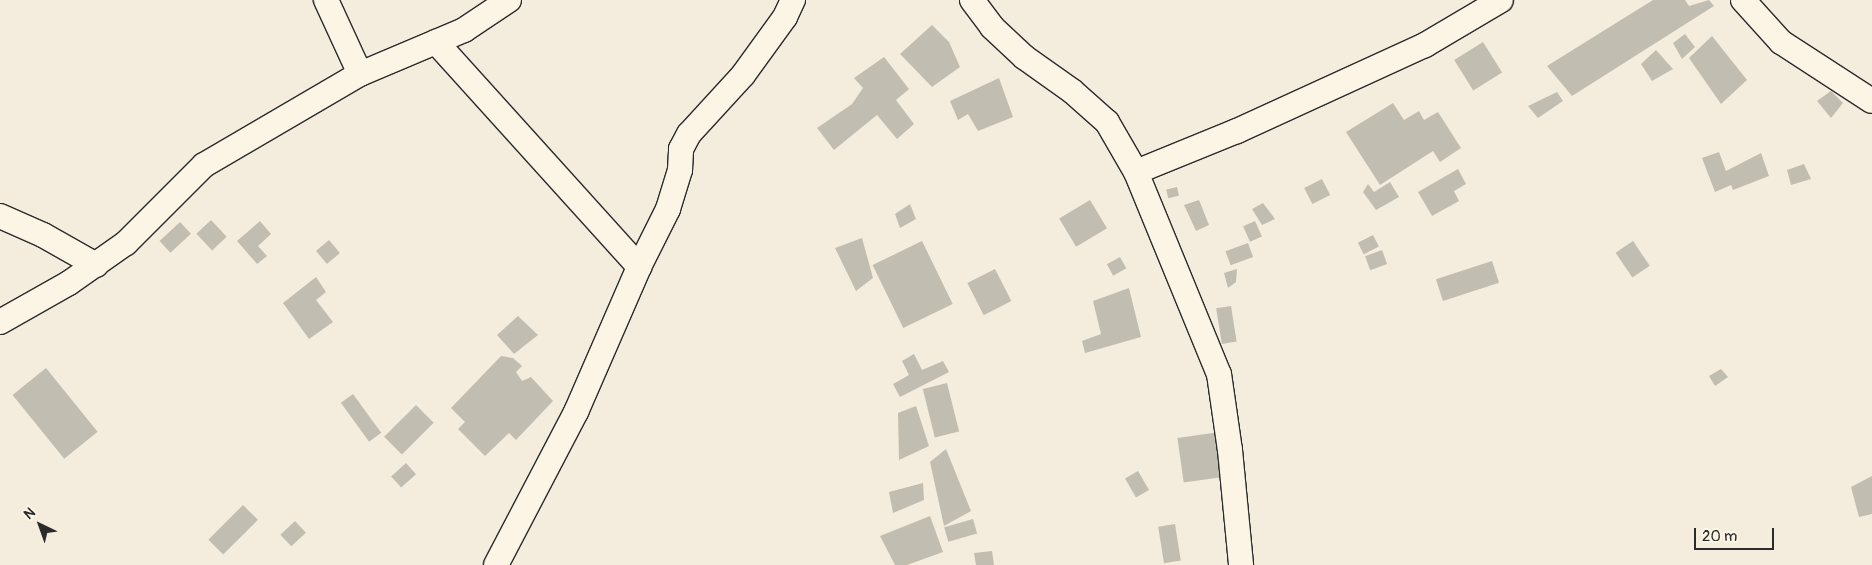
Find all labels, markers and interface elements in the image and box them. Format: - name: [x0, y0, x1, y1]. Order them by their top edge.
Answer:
- north arrow: [15, 500, 65, 550]
- text: N: [20, 504, 39, 523]
- scale bar: [1697, 518, 1777, 550]
- text: 20 m: [1702, 527, 1737, 546]

